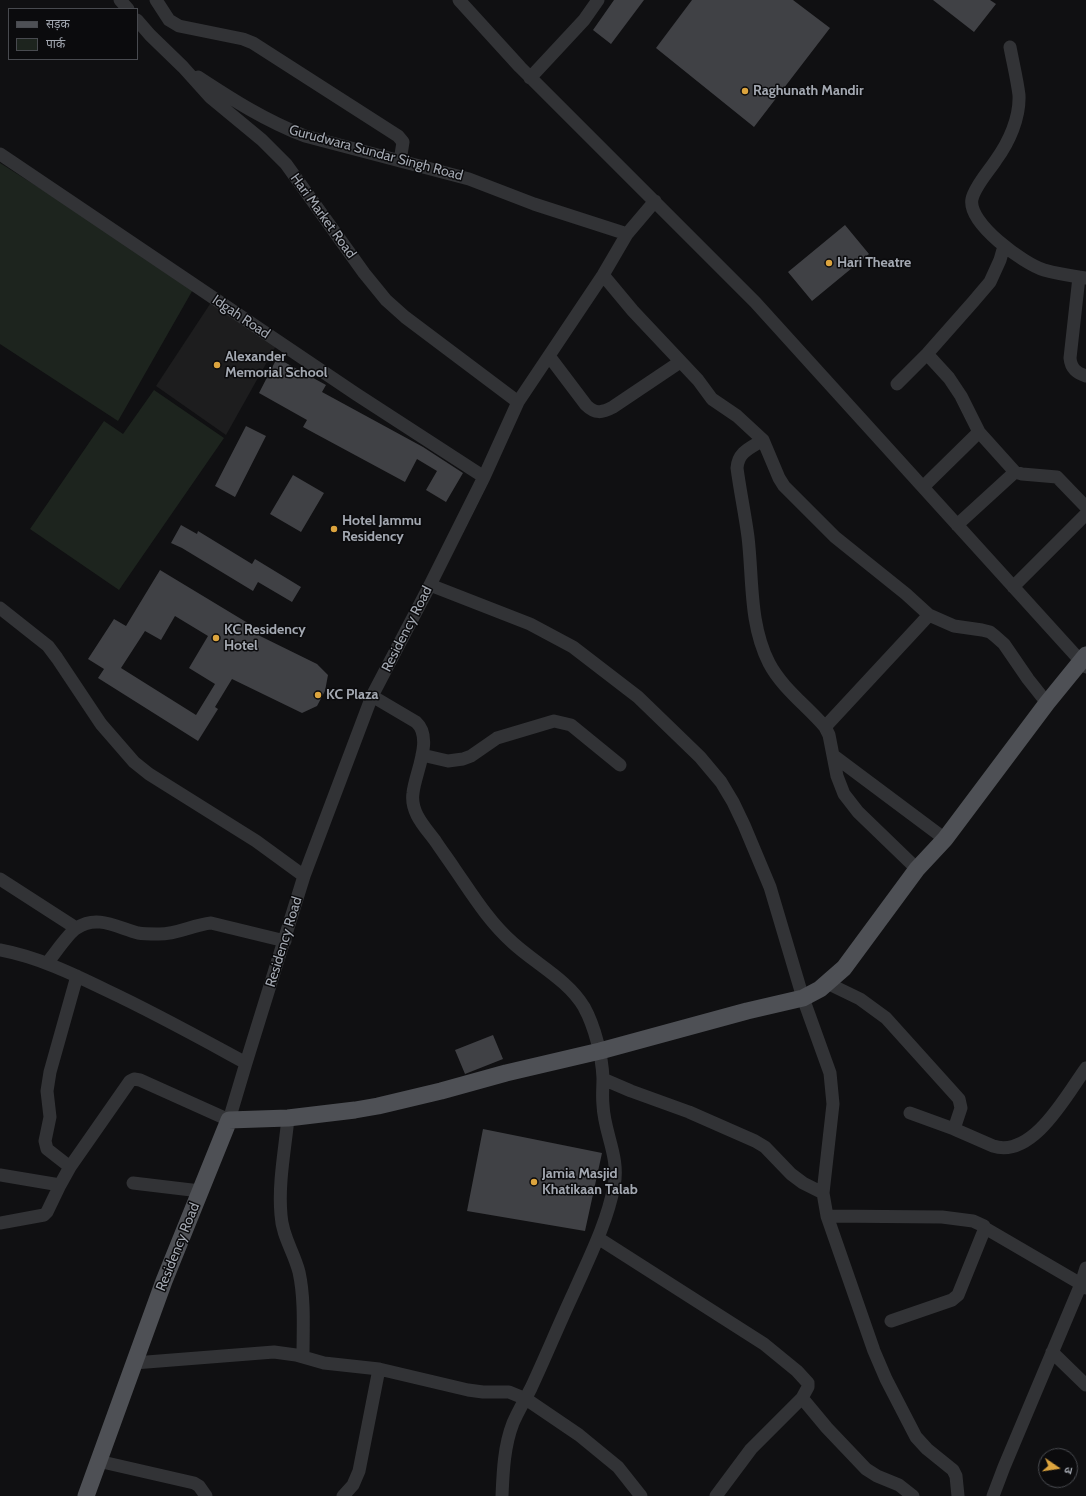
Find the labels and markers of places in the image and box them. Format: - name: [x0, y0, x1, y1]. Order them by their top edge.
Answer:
- place label: Raghunath Mandir: [753, 83, 864, 99]
- marker: Raghunath Mandir: [740, 86, 750, 96]
- place label: Hari Theatre: [837, 255, 911, 271]
- marker: Hari Theatre: [824, 258, 834, 268]
- place label: Alexander Memorial School: [225, 349, 327, 382]
- marker: Alexander Memorial School: [212, 360, 222, 370]
- place label: Hotel Jammu Residency: [342, 513, 422, 546]
- marker: Hotel Jammu Residency: [329, 524, 339, 534]
- place label: KC Residency Hotel: [224, 622, 306, 654]
- marker: KC Residency Hotel: [211, 633, 221, 643]
- place label: KC Plaza: [326, 687, 379, 703]
- marker: KC Plaza: [313, 690, 323, 700]
- place label: Jamia Masjid Khatikaan Talab: [542, 1166, 638, 1198]
- marker: Jamia Masjid Khatikaan Talab: [529, 1177, 539, 1187]

